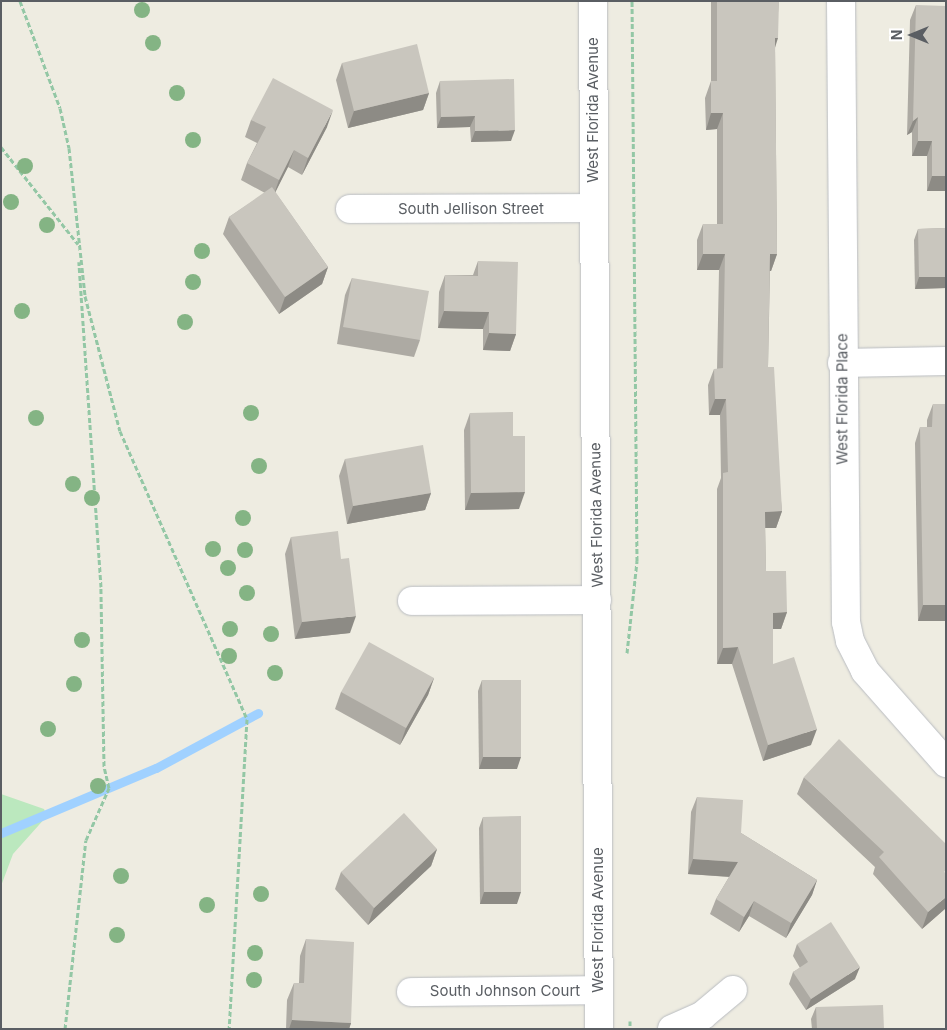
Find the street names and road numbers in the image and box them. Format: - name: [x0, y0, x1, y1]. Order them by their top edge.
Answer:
- street label: West Florida Avenue: [584, 37, 602, 183]
- street label: South Jellison Street: [398, 200, 544, 218]
- street label: West Florida Place: [833, 333, 851, 465]
- street label: West Florida Avenue: [586, 442, 606, 588]
- street label: West Florida Avenue: [589, 847, 607, 993]
- street label: South Johnson Court: [430, 982, 580, 1000]

